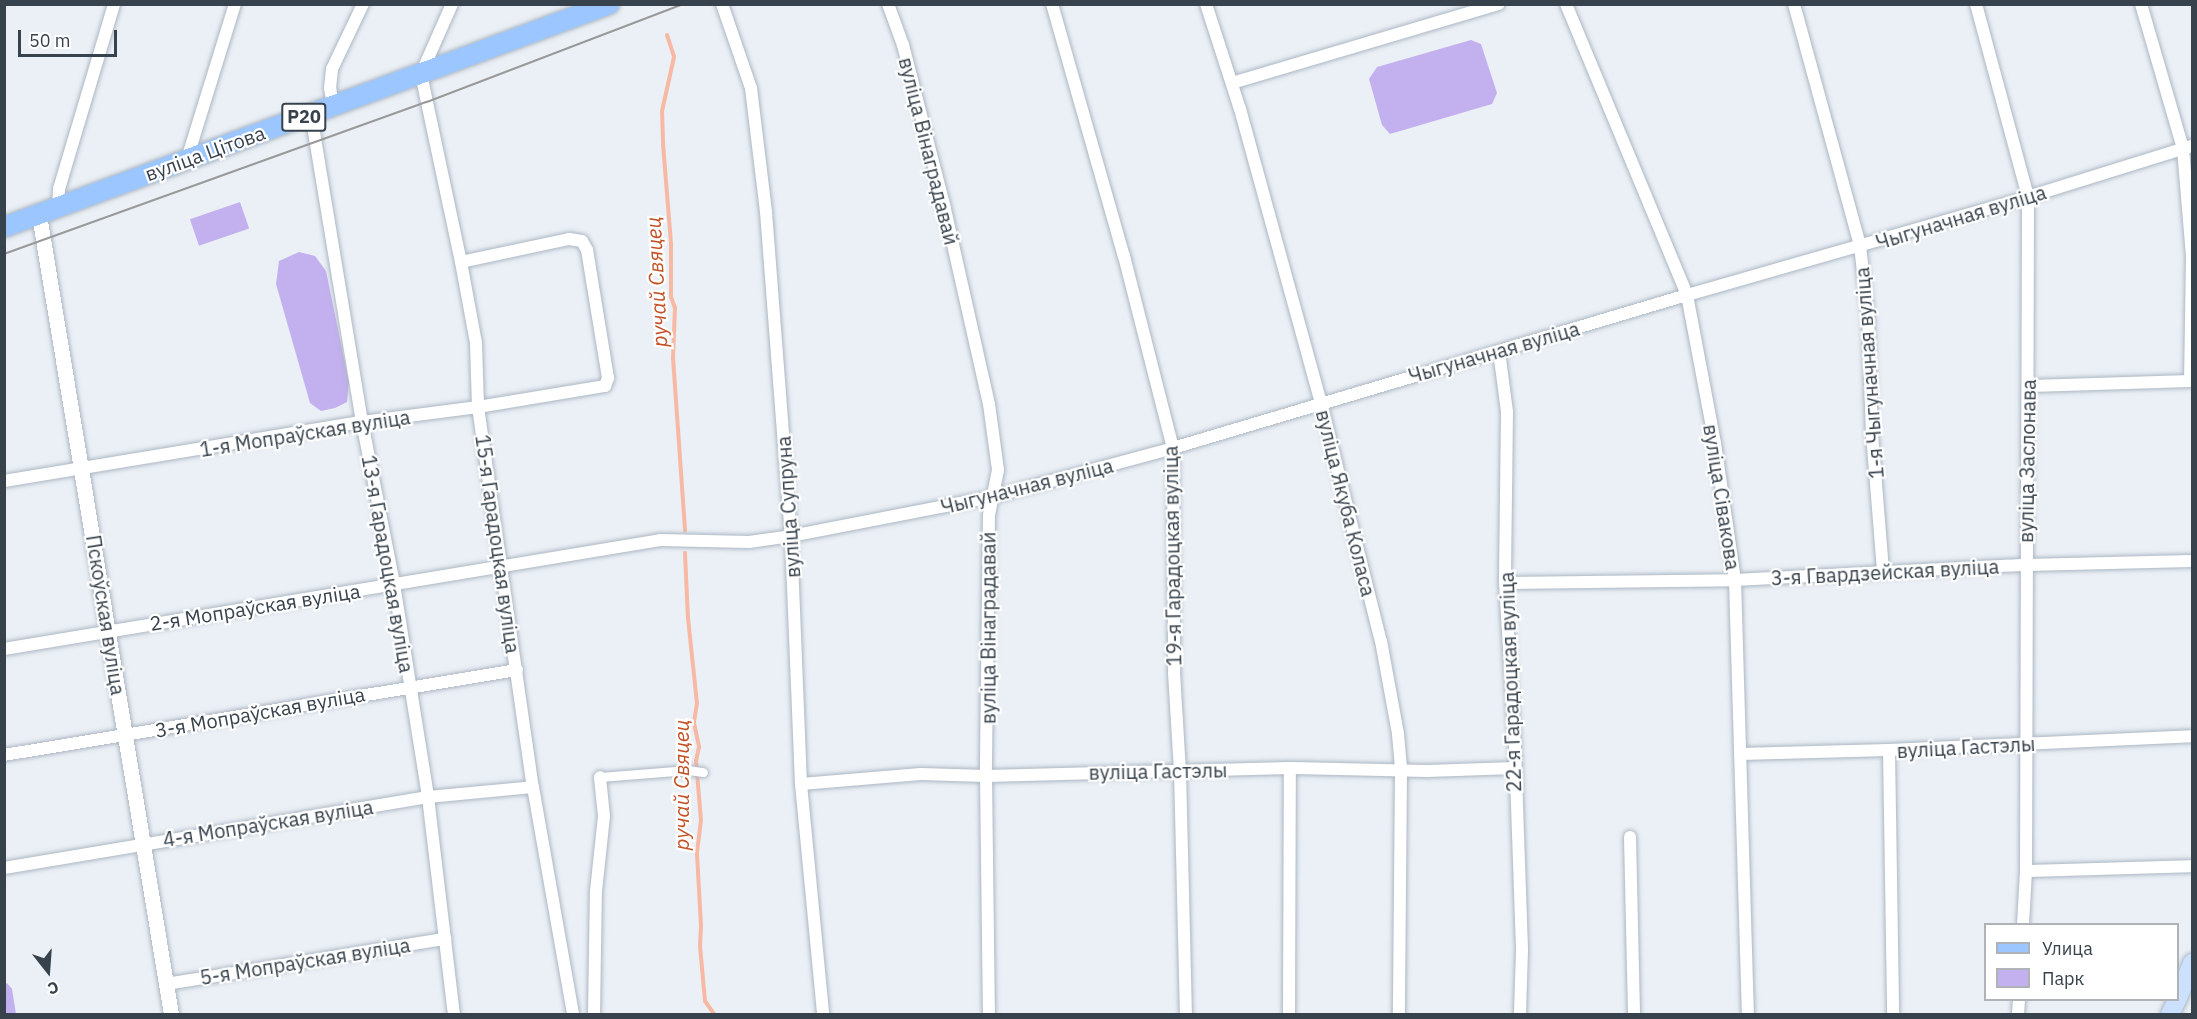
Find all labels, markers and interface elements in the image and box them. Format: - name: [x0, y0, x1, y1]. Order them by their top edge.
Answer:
- scale bar: [21, 18, 120, 56]
- text: 50 m: [29, 29, 71, 52]
- street label: вуліца Вінаградавай: [894, 55, 964, 247]
- road number: Р20: [280, 102, 328, 132]
- street label: вуліца Цітова: [142, 120, 268, 186]
- street label: Чыгуначная вуліца: [1873, 180, 2049, 254]
- water label: ручай Свяцец: [640, 216, 672, 348]
- street label: 1-я Чыгуначная вуліца: [1850, 266, 1888, 480]
- street label: Чыгуначная вуліца: [1406, 316, 1582, 388]
- street label: вуліца Заслонава: [2014, 379, 2040, 543]
- street label: 1-я Мопраўская вуліца: [198, 405, 412, 461]
- street label: вуліца Якуба Коласа: [1311, 407, 1381, 599]
- street label: вуліца Сівакова: [1699, 422, 1745, 572]
- street label: 15-я Гарадоцкая вуліца: [471, 433, 525, 655]
- street label: вуліца Супруна: [771, 435, 805, 579]
- street label: 19-я Гарадоцкая вуліца: [1158, 445, 1186, 667]
- street label: 13-я Гарадоцкая вуліца: [357, 453, 419, 675]
- street label: Чыгуначная вуліца: [938, 453, 1116, 519]
- street label: вуліца Вінаградавай: [976, 532, 1000, 724]
- street label: Пскоўская вуліца: [81, 533, 131, 697]
- street label: 3-я Гвардзейская вуліца: [1770, 554, 2000, 590]
- street label: 22-я Гарадоцкая вуліца: [1494, 571, 1526, 793]
- street label: 2-я Мопраўская вуліца: [148, 579, 362, 635]
- street label: 3-я Мопраўская вуліца: [153, 682, 367, 742]
- water label: ручай Свяцец: [668, 720, 694, 850]
- street label: вуліца Гастэлы: [1896, 731, 2036, 763]
- street label: вуліца Гастэлы: [1088, 758, 1228, 784]
- street label: 4-я Мопраўская вуліца: [161, 795, 375, 851]
- legend: [1984, 923, 2179, 1001]
- street label: 5-я Мопраўская вуліца: [198, 933, 412, 989]
- text: Улица: [2042, 937, 2093, 960]
- north arrow: [18, 941, 78, 1001]
- text: Парк: [2042, 967, 2084, 990]
- text: С: [45, 977, 61, 999]

